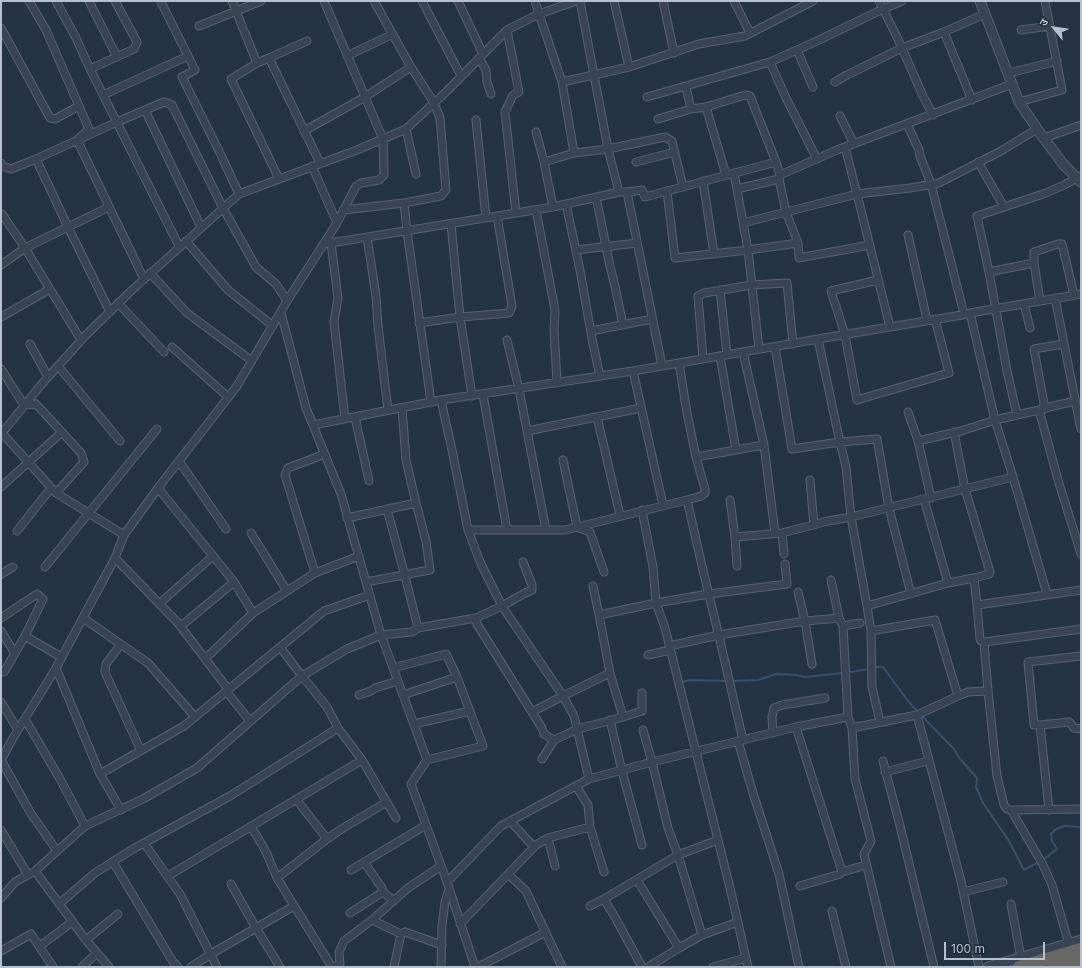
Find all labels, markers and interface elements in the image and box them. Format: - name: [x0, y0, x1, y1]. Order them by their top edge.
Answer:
- north arrow: [1034, 8, 1074, 48]
- text: उ: [1036, 16, 1051, 28]
- scale bar: [946, 934, 1047, 960]
- text: 100 m: [951, 941, 985, 956]

